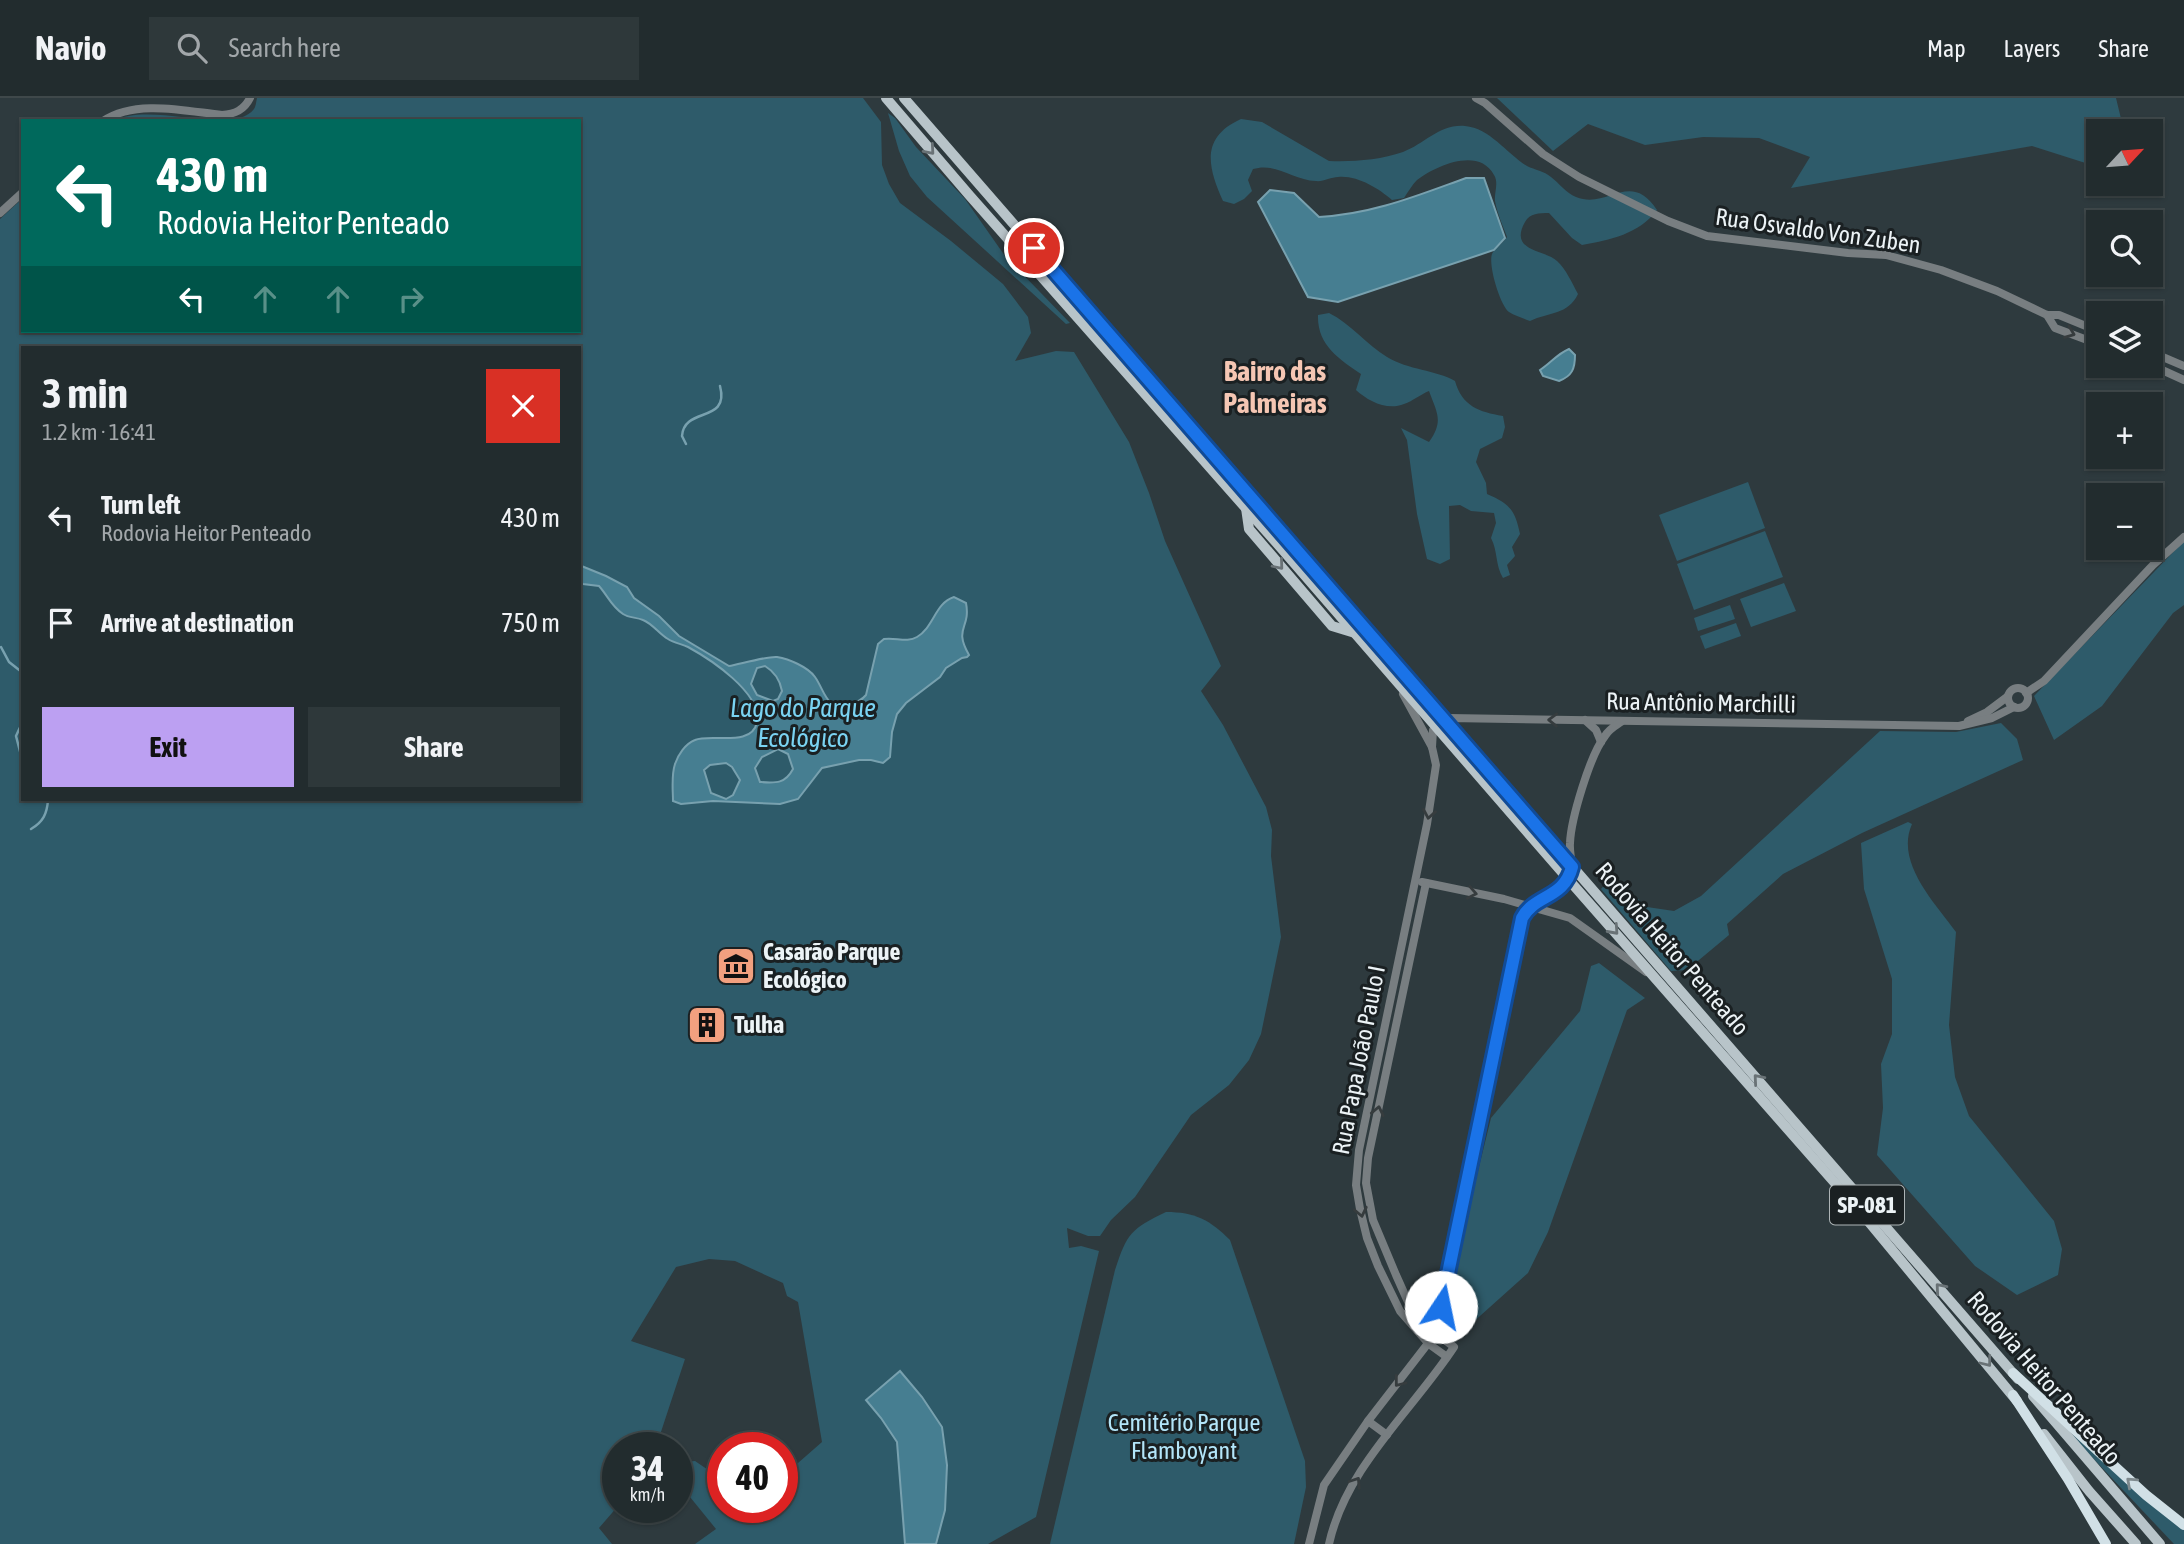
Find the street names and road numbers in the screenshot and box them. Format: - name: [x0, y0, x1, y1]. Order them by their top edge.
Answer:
- street label: Rua Osvaldo Von Zuben: [1714, 203, 1922, 258]
- street label: Rua Antônio Marchilli: [1606, 687, 1796, 718]
- street label: Rodovia Heitor Penteado: [1590, 857, 1755, 1040]
- street label: Rua Papa João Paulo I: [1327, 963, 1390, 1157]
- road number: SP-081: [1830, 1186, 1904, 1224]
- street label: Rodovia Heitor Penteado: [1962, 1286, 2127, 1469]

